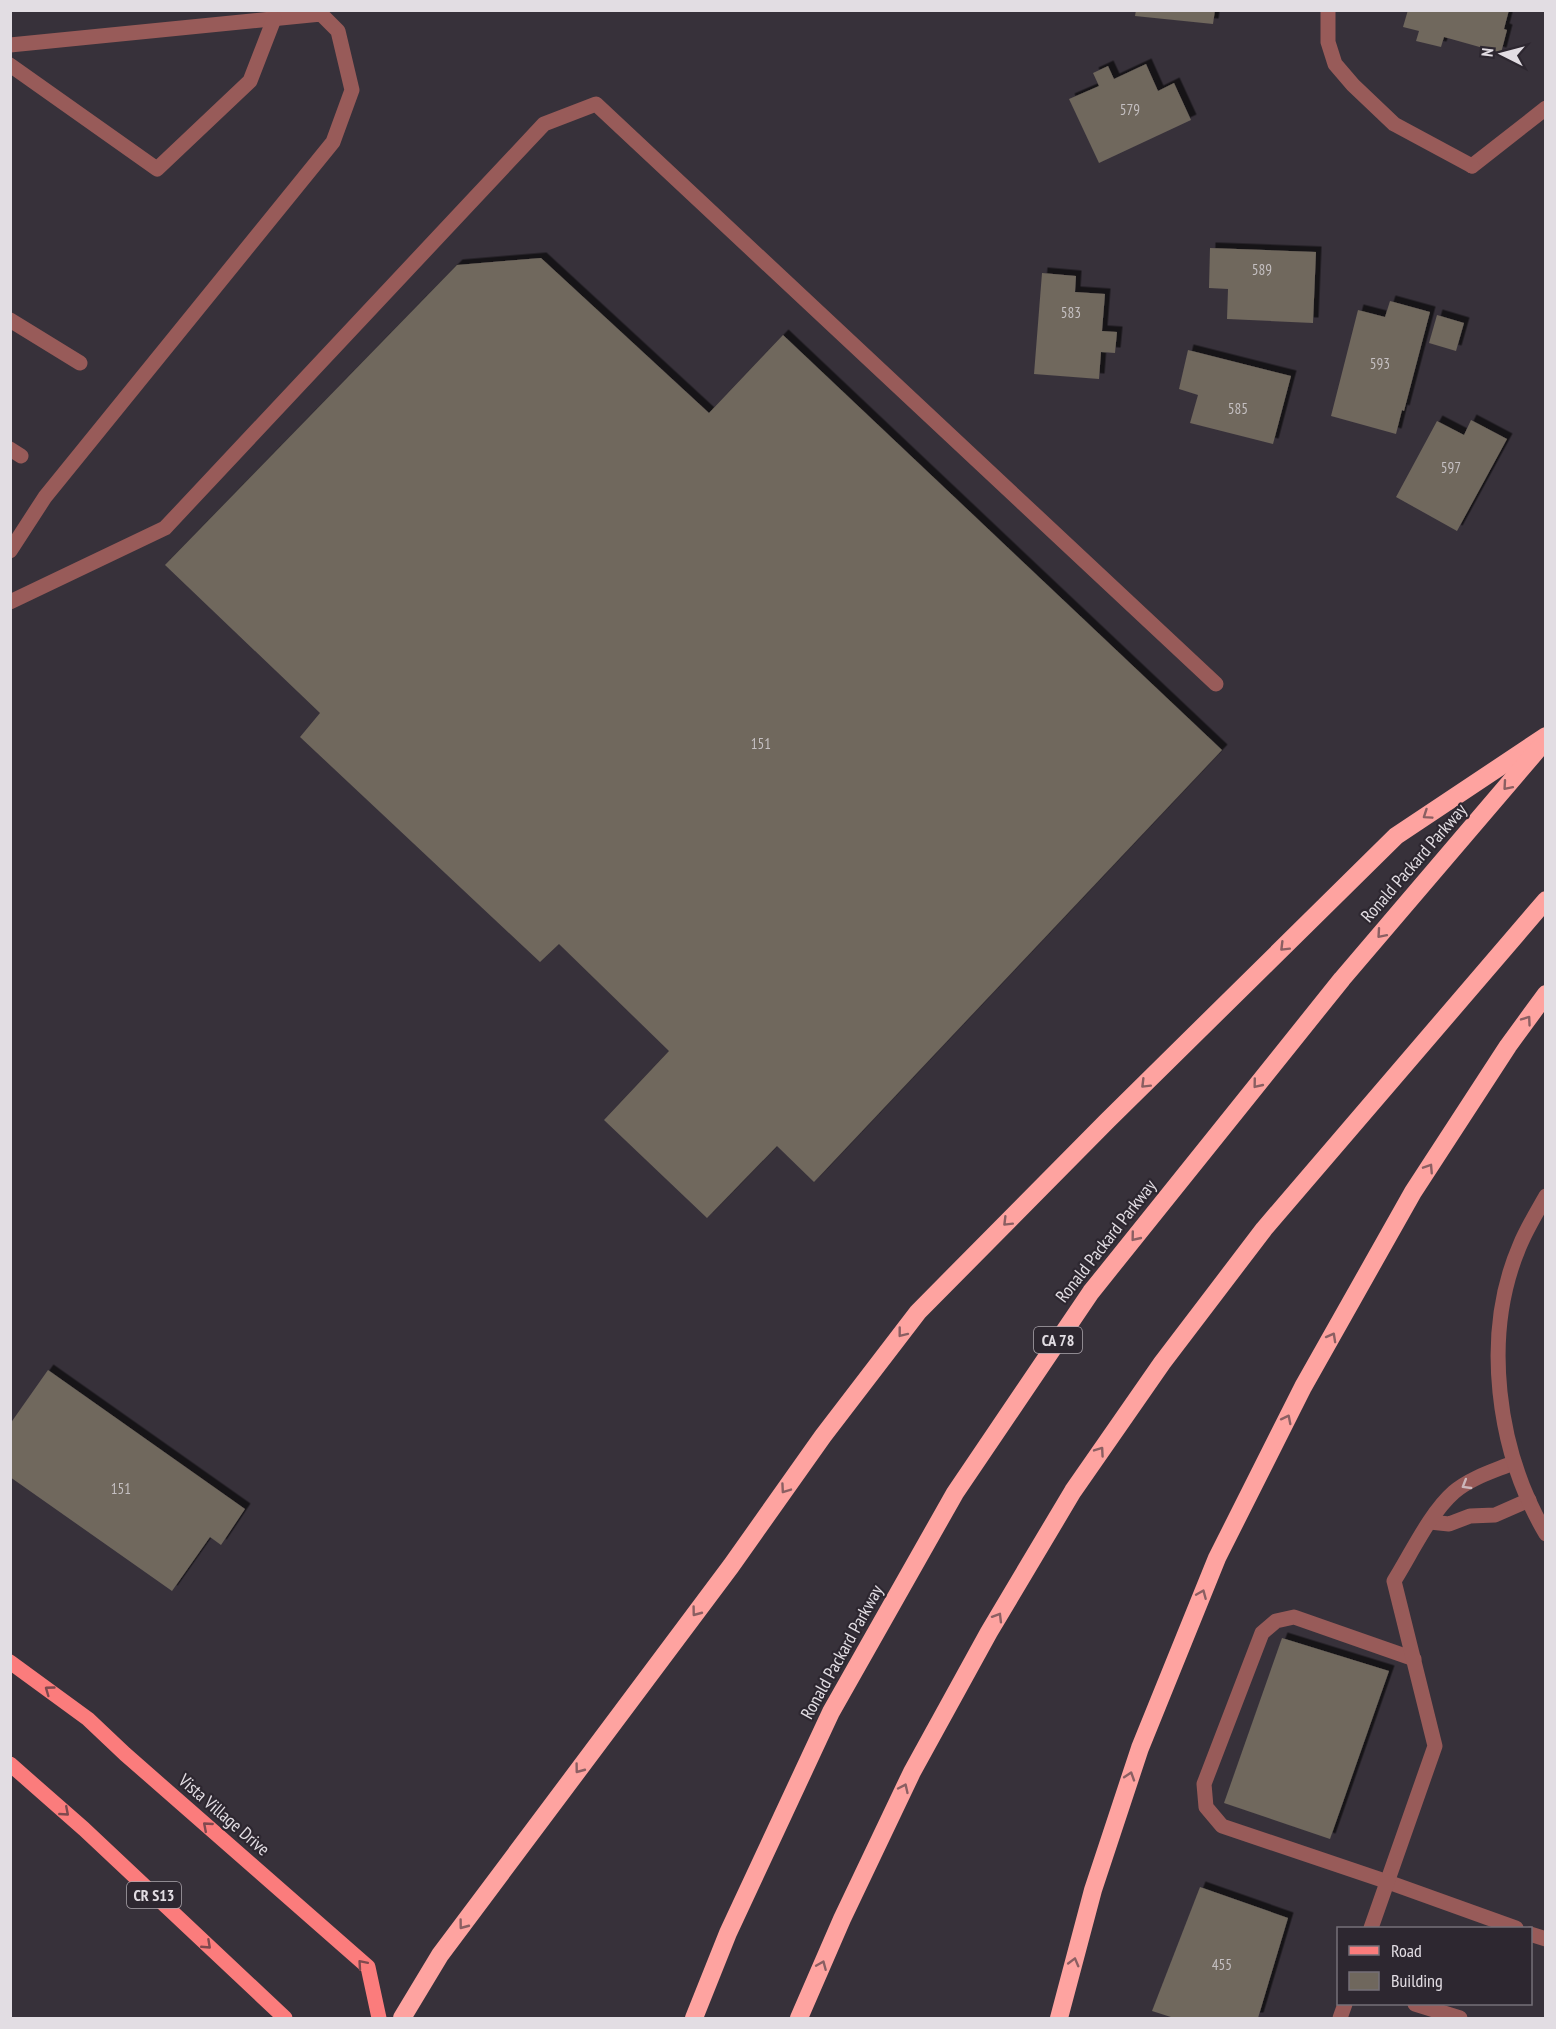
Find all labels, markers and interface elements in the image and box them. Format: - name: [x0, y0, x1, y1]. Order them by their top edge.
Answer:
- north arrow: [1472, 24, 1532, 84]
- text: N: [1477, 47, 1497, 58]
- house number: 579: [1120, 100, 1140, 119]
- house number: 589: [1252, 260, 1272, 279]
- house number: 583: [1061, 303, 1081, 322]
- house number: 593: [1370, 354, 1390, 373]
- house number: 585: [1228, 399, 1248, 418]
- house number: 597: [1441, 458, 1461, 477]
- house number: 151: [751, 734, 771, 753]
- one-way arrow: [1504, 779, 1515, 790]
- street label: Ronald Packard Parkway: [1356, 798, 1472, 927]
- one-way arrow: [1423, 808, 1433, 820]
- one-way arrow: [1377, 927, 1388, 938]
- one-way arrow: [1280, 940, 1290, 951]
- one-way arrow: [1520, 1016, 1531, 1027]
- one-way arrow: [1141, 1077, 1151, 1088]
- one-way arrow: [1254, 1078, 1265, 1089]
- one-way arrow: [1422, 1163, 1433, 1174]
- street label: Ronald Packard Parkway: [1050, 1174, 1161, 1307]
- one-way arrow: [1004, 1214, 1015, 1225]
- one-way arrow: [1131, 1230, 1142, 1241]
- one-way arrow: [898, 1326, 909, 1337]
- road number: CA 78: [1034, 1327, 1082, 1353]
- one-way arrow: [1324, 1332, 1336, 1343]
- one-way arrow: [1280, 1414, 1291, 1425]
- one-way arrow: [1093, 1447, 1104, 1458]
- one-way arrow: [1462, 1477, 1472, 1489]
- house number: 151: [111, 1479, 131, 1498]
- one-way arrow: [781, 1482, 792, 1493]
- street label: Ronald Packard Parkway: [795, 1580, 888, 1723]
- one-way arrow: [1195, 1589, 1207, 1600]
- one-way arrow: [692, 1606, 703, 1617]
- one-way arrow: [991, 1613, 1003, 1623]
- one-way arrow: [45, 1687, 56, 1698]
- one-way arrow: [576, 1762, 587, 1773]
- street label: Vista Village Drive: [173, 1768, 275, 1861]
- one-way arrow: [1123, 1771, 1136, 1781]
- one-way arrow: [897, 1784, 909, 1795]
- one-way arrow: [58, 1805, 69, 1816]
- one-way arrow: [203, 1822, 214, 1833]
- road number: CR S13: [127, 1882, 181, 1908]
- one-way arrow: [459, 1918, 470, 1929]
- legend: [1337, 1927, 1532, 2005]
- one-way arrow: [201, 1938, 211, 1949]
- text: Road: [1391, 1939, 1422, 1962]
- house number: 455: [1212, 1955, 1232, 1974]
- one-way arrow: [1066, 1957, 1079, 1967]
- one-way arrow: [359, 1960, 370, 1971]
- one-way arrow: [815, 1960, 827, 1971]
- text: Building: [1391, 1969, 1443, 1992]

